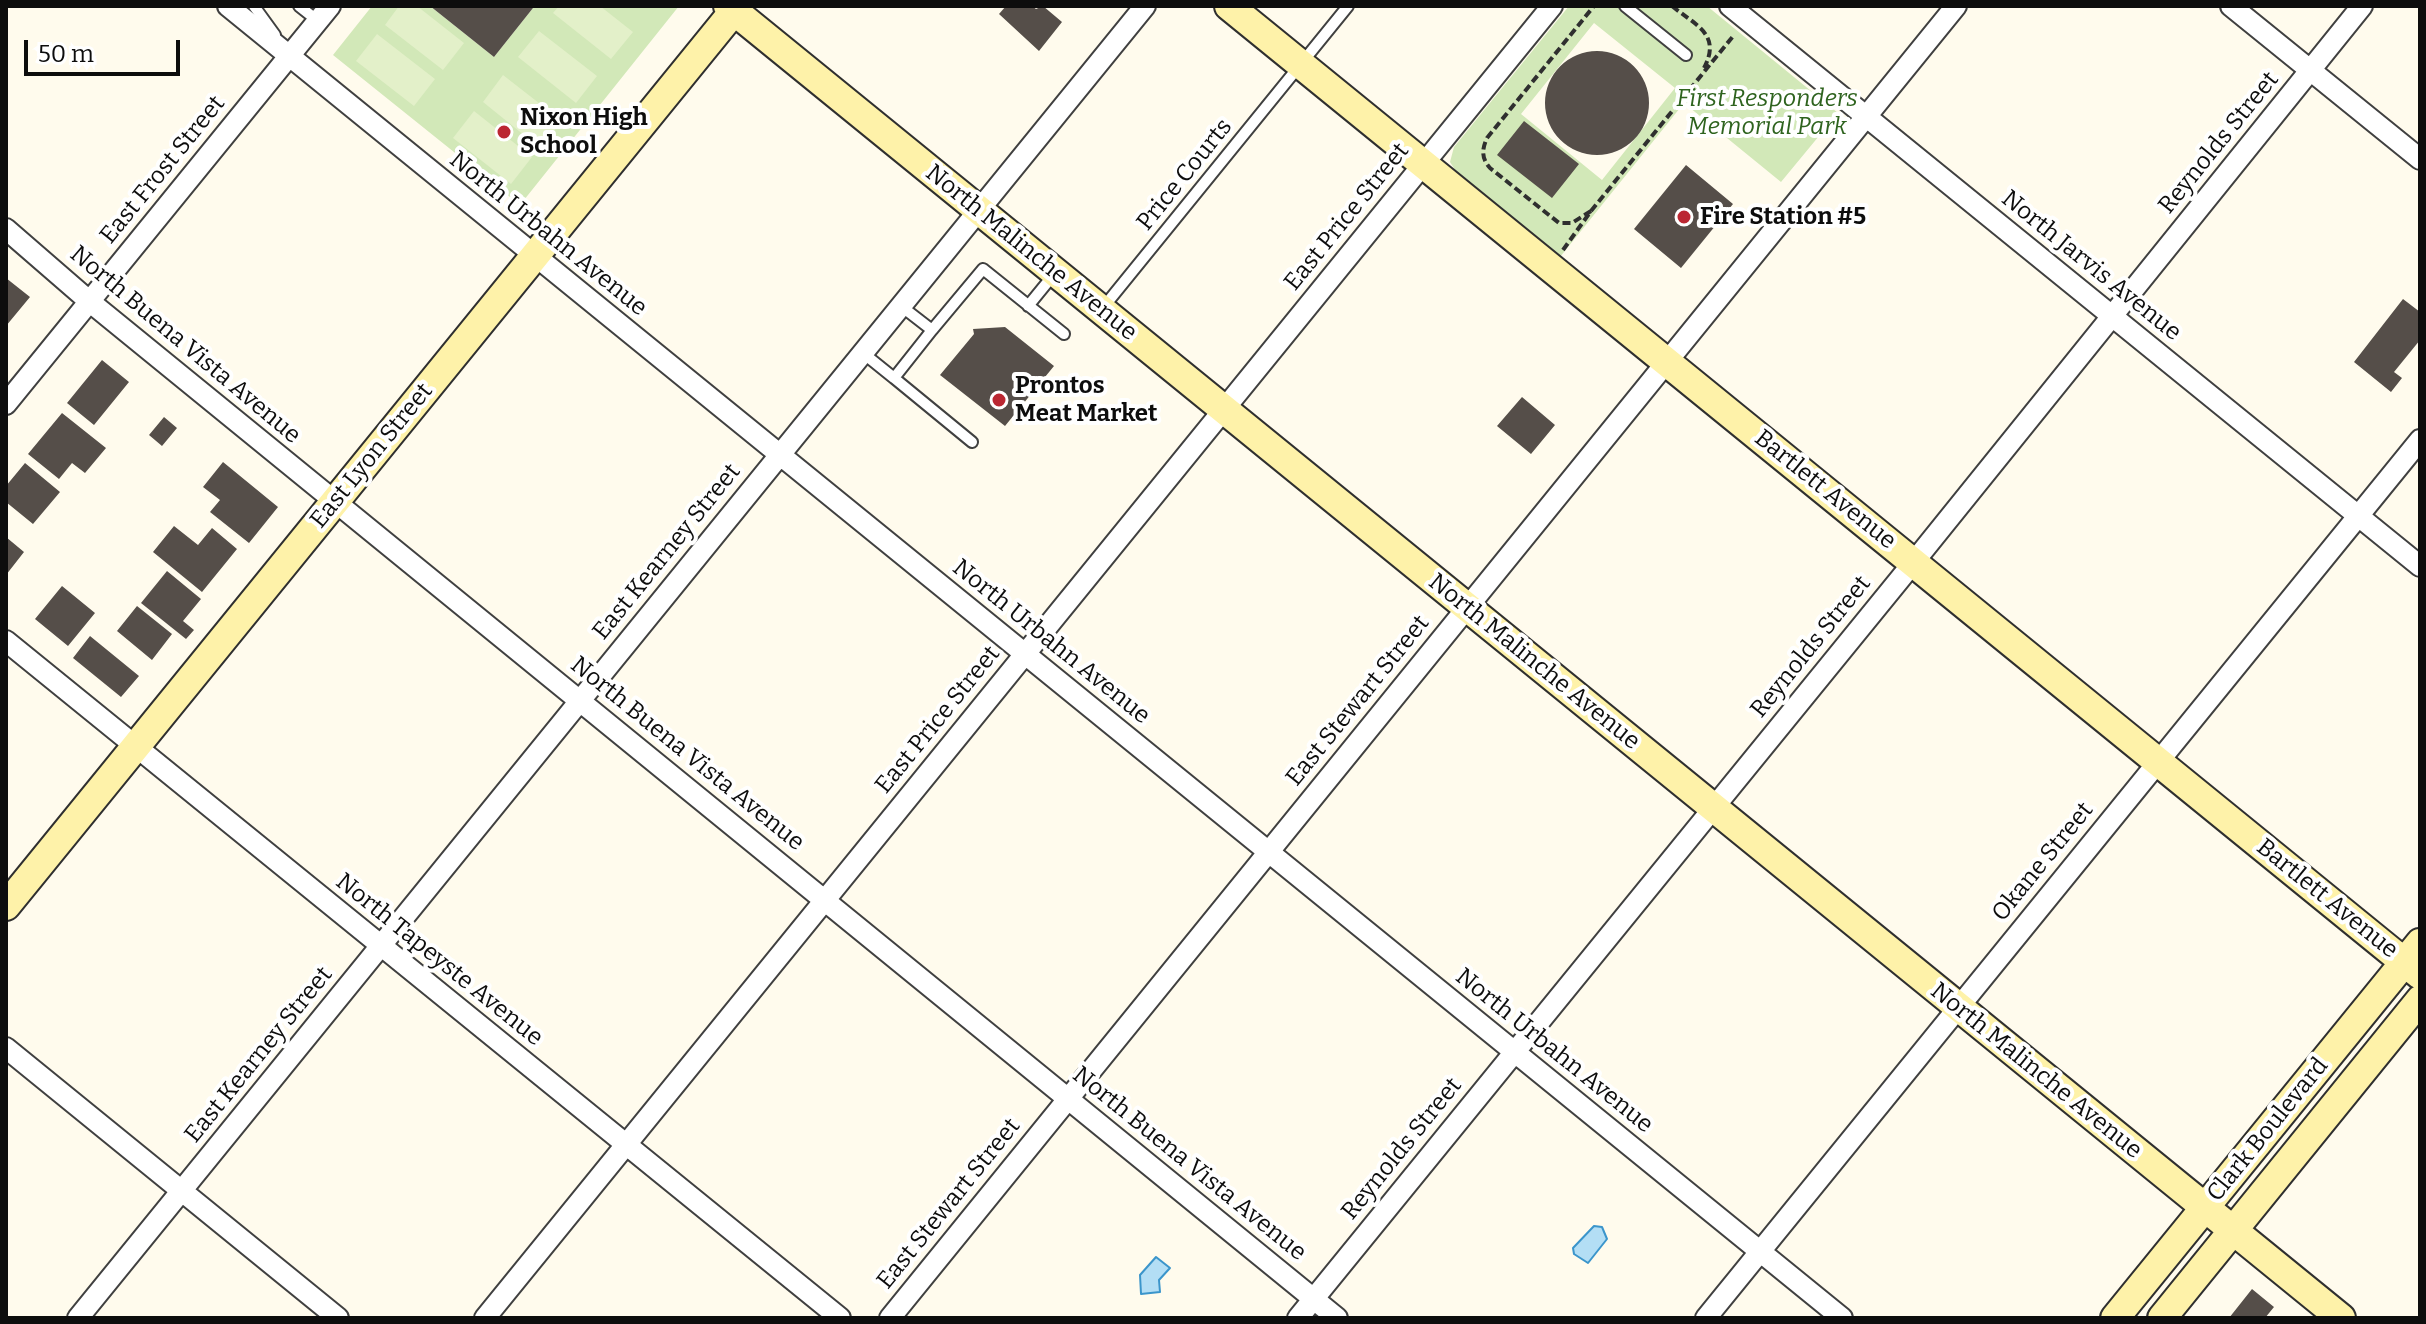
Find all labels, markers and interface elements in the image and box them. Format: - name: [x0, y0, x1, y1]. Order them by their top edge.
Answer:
- scale bar: [28, 24, 184, 74]
- text: 50 m: [38, 40, 94, 68]
- street label: Reynolds Street: [2153, 66, 2285, 220]
- park label: First Responders Memorial Park: [1676, 85, 1858, 141]
- street label: East Frost Street: [94, 90, 232, 250]
- place label: Nixon High School: [520, 104, 648, 160]
- street label: Price Courts: [1131, 113, 1239, 237]
- marker: Nixon High School: [495, 123, 513, 141]
- street label: East Price Street: [1279, 137, 1415, 297]
- street label: North Urbahn Avenue: [443, 146, 653, 322]
- street label: North Malinche Avenue: [919, 159, 1143, 347]
- street label: North Jarvis Avenue: [1995, 185, 2187, 347]
- place label: Fire Station #5: [1700, 203, 1866, 231]
- marker: Fire Station #5: [1675, 208, 1693, 226]
- street label: North Buena Vista Avenue: [64, 240, 306, 450]
- place label: Prontos Meat Market: [1015, 372, 1157, 428]
- street label: East Lyon Street: [305, 378, 439, 534]
- marker: Prontos Meat Market: [990, 391, 1008, 409]
- street label: Bartlett Avenue: [1748, 424, 1902, 556]
- street label: East Kearney Street: [587, 458, 747, 646]
- street label: North Urbahn Avenue: [946, 554, 1156, 730]
- street label: North Malinche Avenue: [1422, 568, 1646, 756]
- street label: Reynolds Street: [1745, 570, 1877, 724]
- street label: East Stewart Street: [1280, 610, 1436, 792]
- street label: East Price Street: [870, 640, 1006, 800]
- street label: North Buena Vista Avenue: [564, 651, 810, 857]
- street label: Okane Street: [1986, 797, 2100, 927]
- street label: Bartlett Avenue: [2250, 833, 2404, 965]
- street label: North Tapeyste Avenue: [330, 868, 548, 1052]
- street label: East Kearney Street: [179, 961, 339, 1149]
- street label: North Urbahn Avenue: [1449, 963, 1659, 1139]
- street label: North Malinche Avenue: [1924, 977, 2148, 1165]
- street label: Clark Boulevard: [2201, 1053, 2335, 1207]
- street label: North Buena Vista Avenue: [1066, 1061, 1312, 1267]
- street label: Reynolds Street: [1336, 1072, 1468, 1226]
- street label: East Stewart Street: [871, 1113, 1027, 1295]

